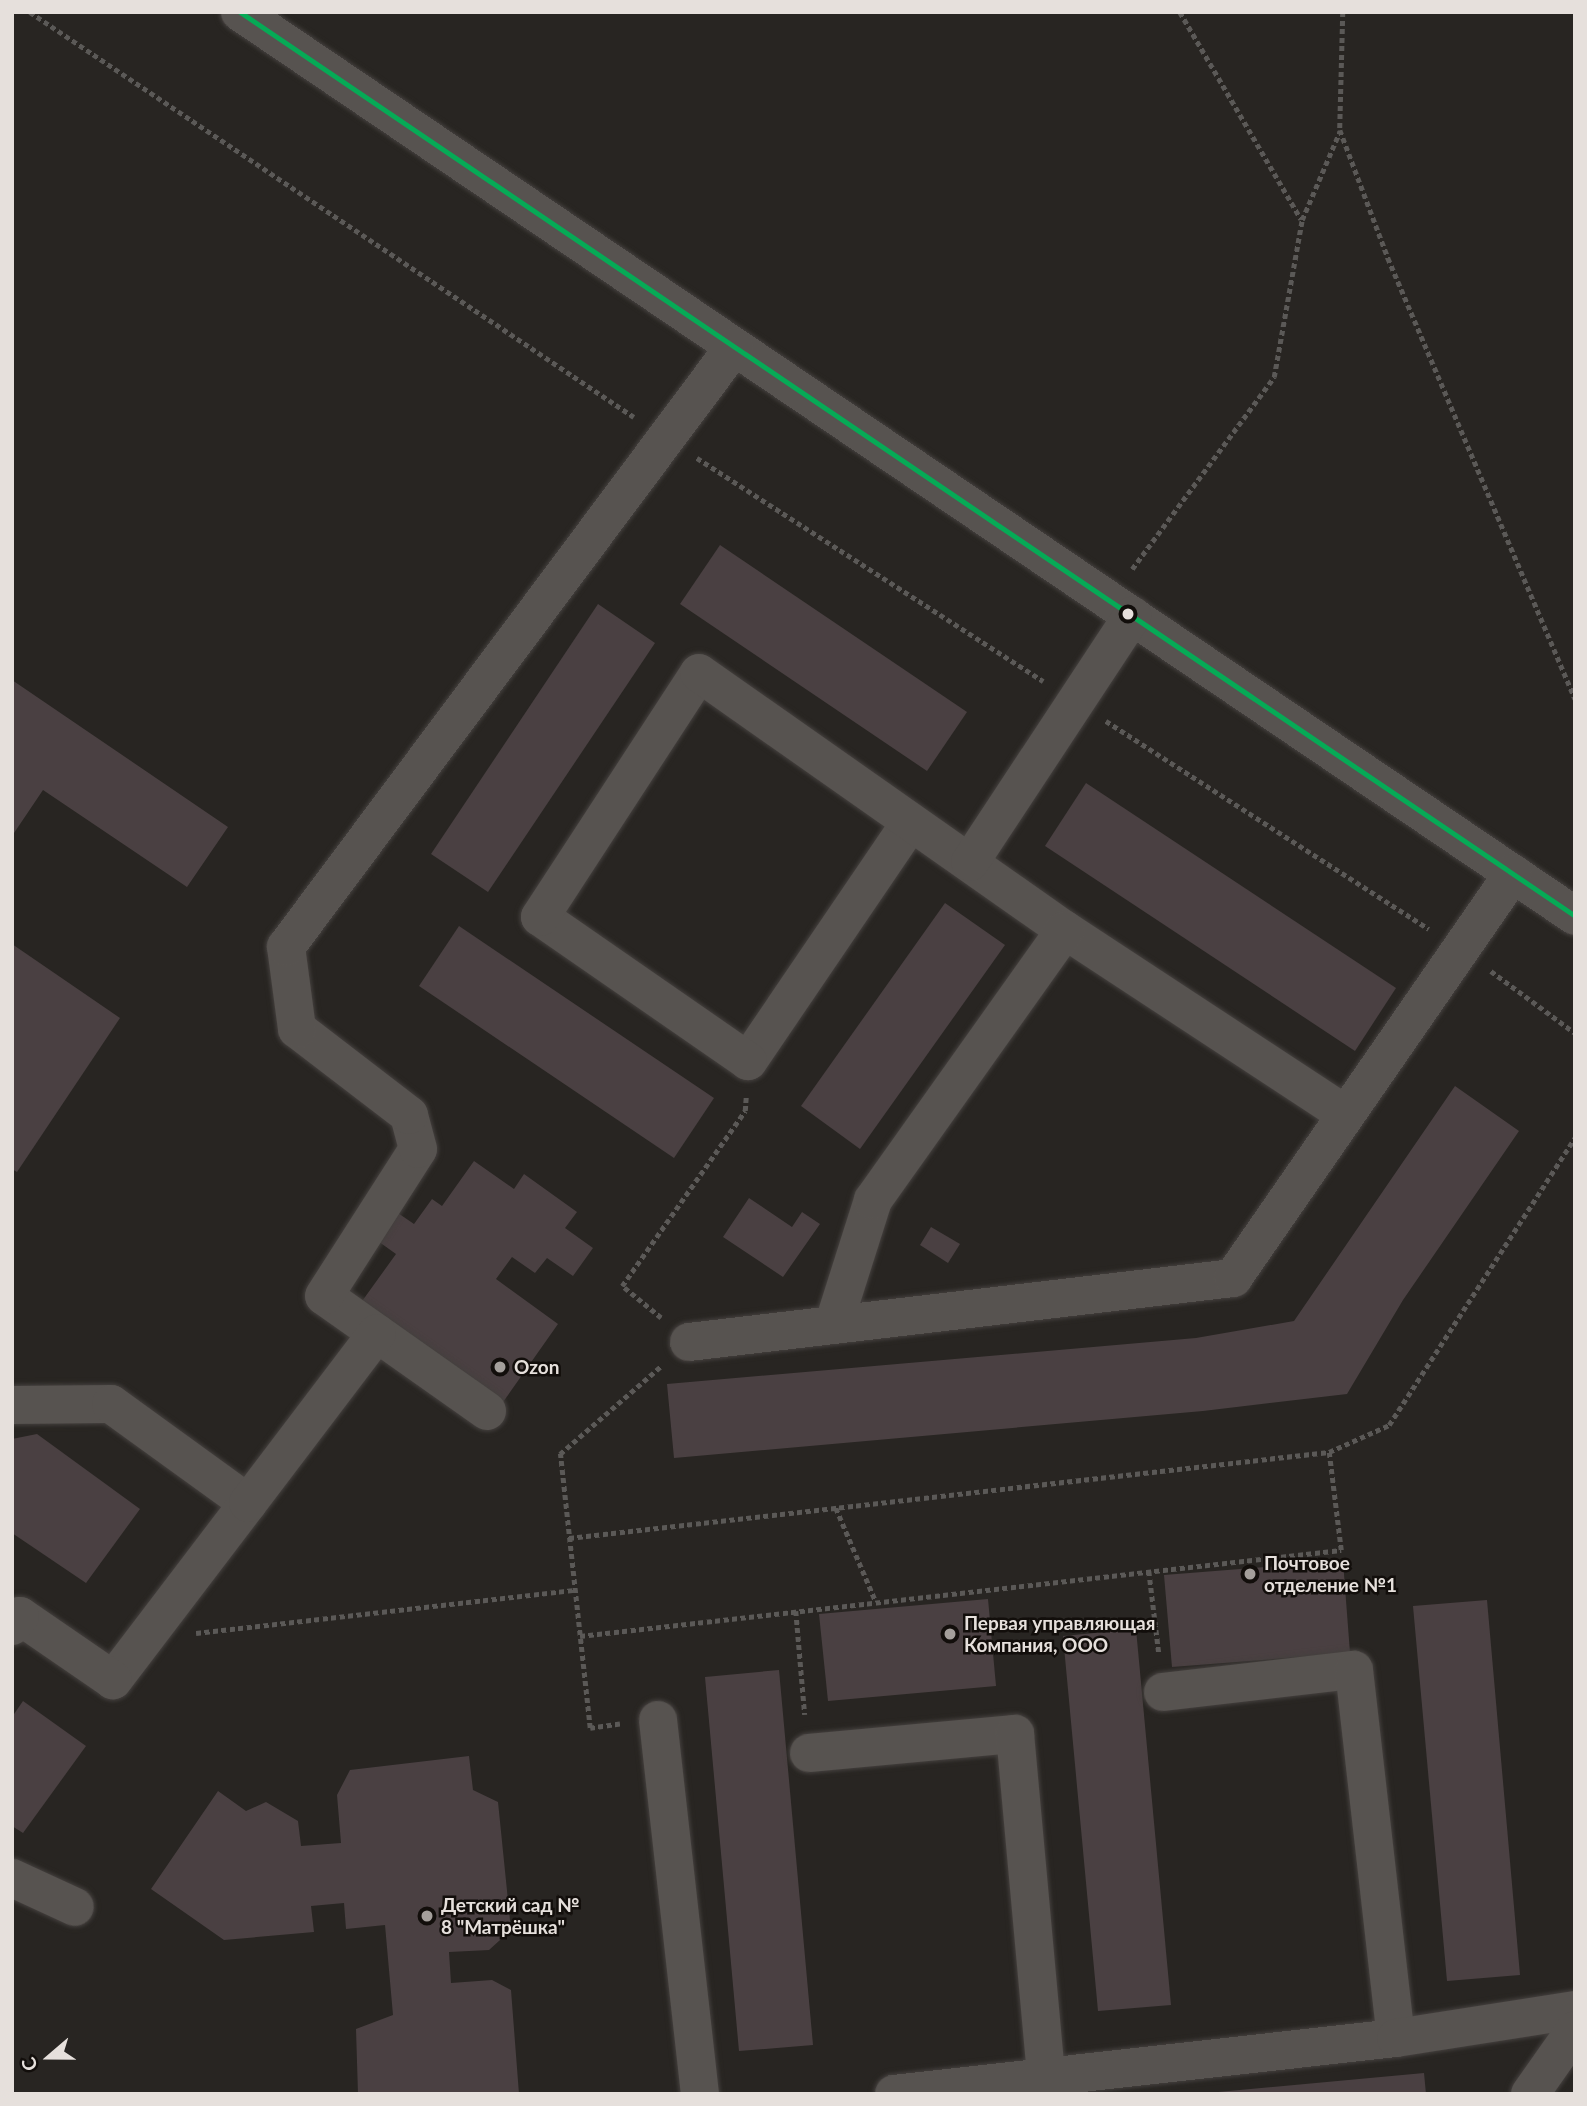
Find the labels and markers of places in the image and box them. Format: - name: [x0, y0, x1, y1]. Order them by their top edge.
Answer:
- unlabelled marker: [1121, 607, 1135, 621]
- place label: Ozon: [514, 1356, 559, 1378]
- marker: Ozon: [492, 1359, 508, 1375]
- place label: Почтовое отделение №1: [1264, 1552, 1397, 1596]
- marker: Почтовое отделение №1: [1242, 1566, 1258, 1582]
- place label: Первая управляющая Компания, ООО: [964, 1612, 1155, 1656]
- marker: Первая управляющая Компания, ООО: [942, 1626, 958, 1642]
- place label: Детский сад № 8 "Матрёшка": [441, 1894, 579, 1938]
- marker: Детский сад № 8 "Матрёшка": [419, 1908, 435, 1924]

